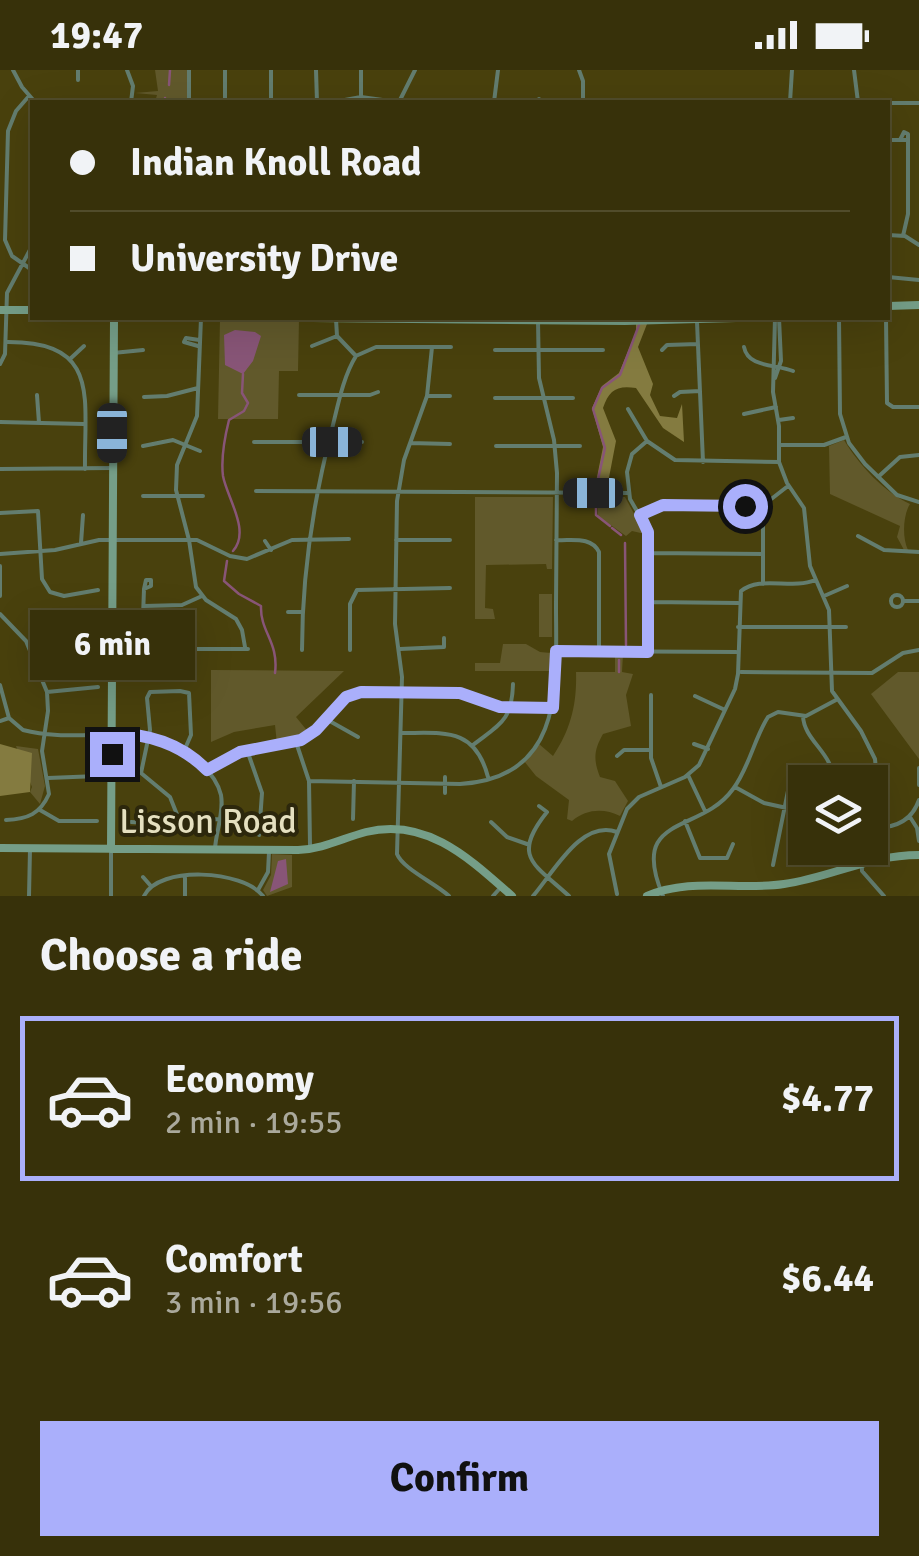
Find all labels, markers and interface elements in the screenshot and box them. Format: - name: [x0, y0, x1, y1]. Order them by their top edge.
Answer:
- text: 19:47: [50, 12, 143, 59]
- text: Indian Knoll Road: [130, 139, 422, 186]
- text: University Drive: [130, 235, 398, 282]
- car: [97, 403, 127, 463]
- car: [302, 427, 362, 457]
- car: [563, 478, 623, 508]
- route start: [723, 484, 768, 529]
- callout: 6 min: [29, 609, 194, 679]
- text: 6 min: [74, 625, 151, 664]
- route end: [90, 732, 135, 777]
- map controls: [788, 765, 888, 865]
- button: layers: [788, 765, 888, 865]
- street label: Lisson Road: [119, 800, 297, 843]
- text: Choose a ride: [40, 928, 303, 983]
- icon: car: [45, 1054, 135, 1144]
- text: Economy: [165, 1056, 314, 1103]
- text: $4.77: [781, 1075, 874, 1122]
- text: 2 min · 19:55: [165, 1103, 343, 1142]
- icon: car: [45, 1234, 135, 1324]
- text: Comfort: [165, 1236, 303, 1283]
- text: $6.44: [781, 1255, 874, 1302]
- text: 3 min · 19:56: [165, 1283, 343, 1322]
- button: Confirm: [40, 1421, 879, 1536]

